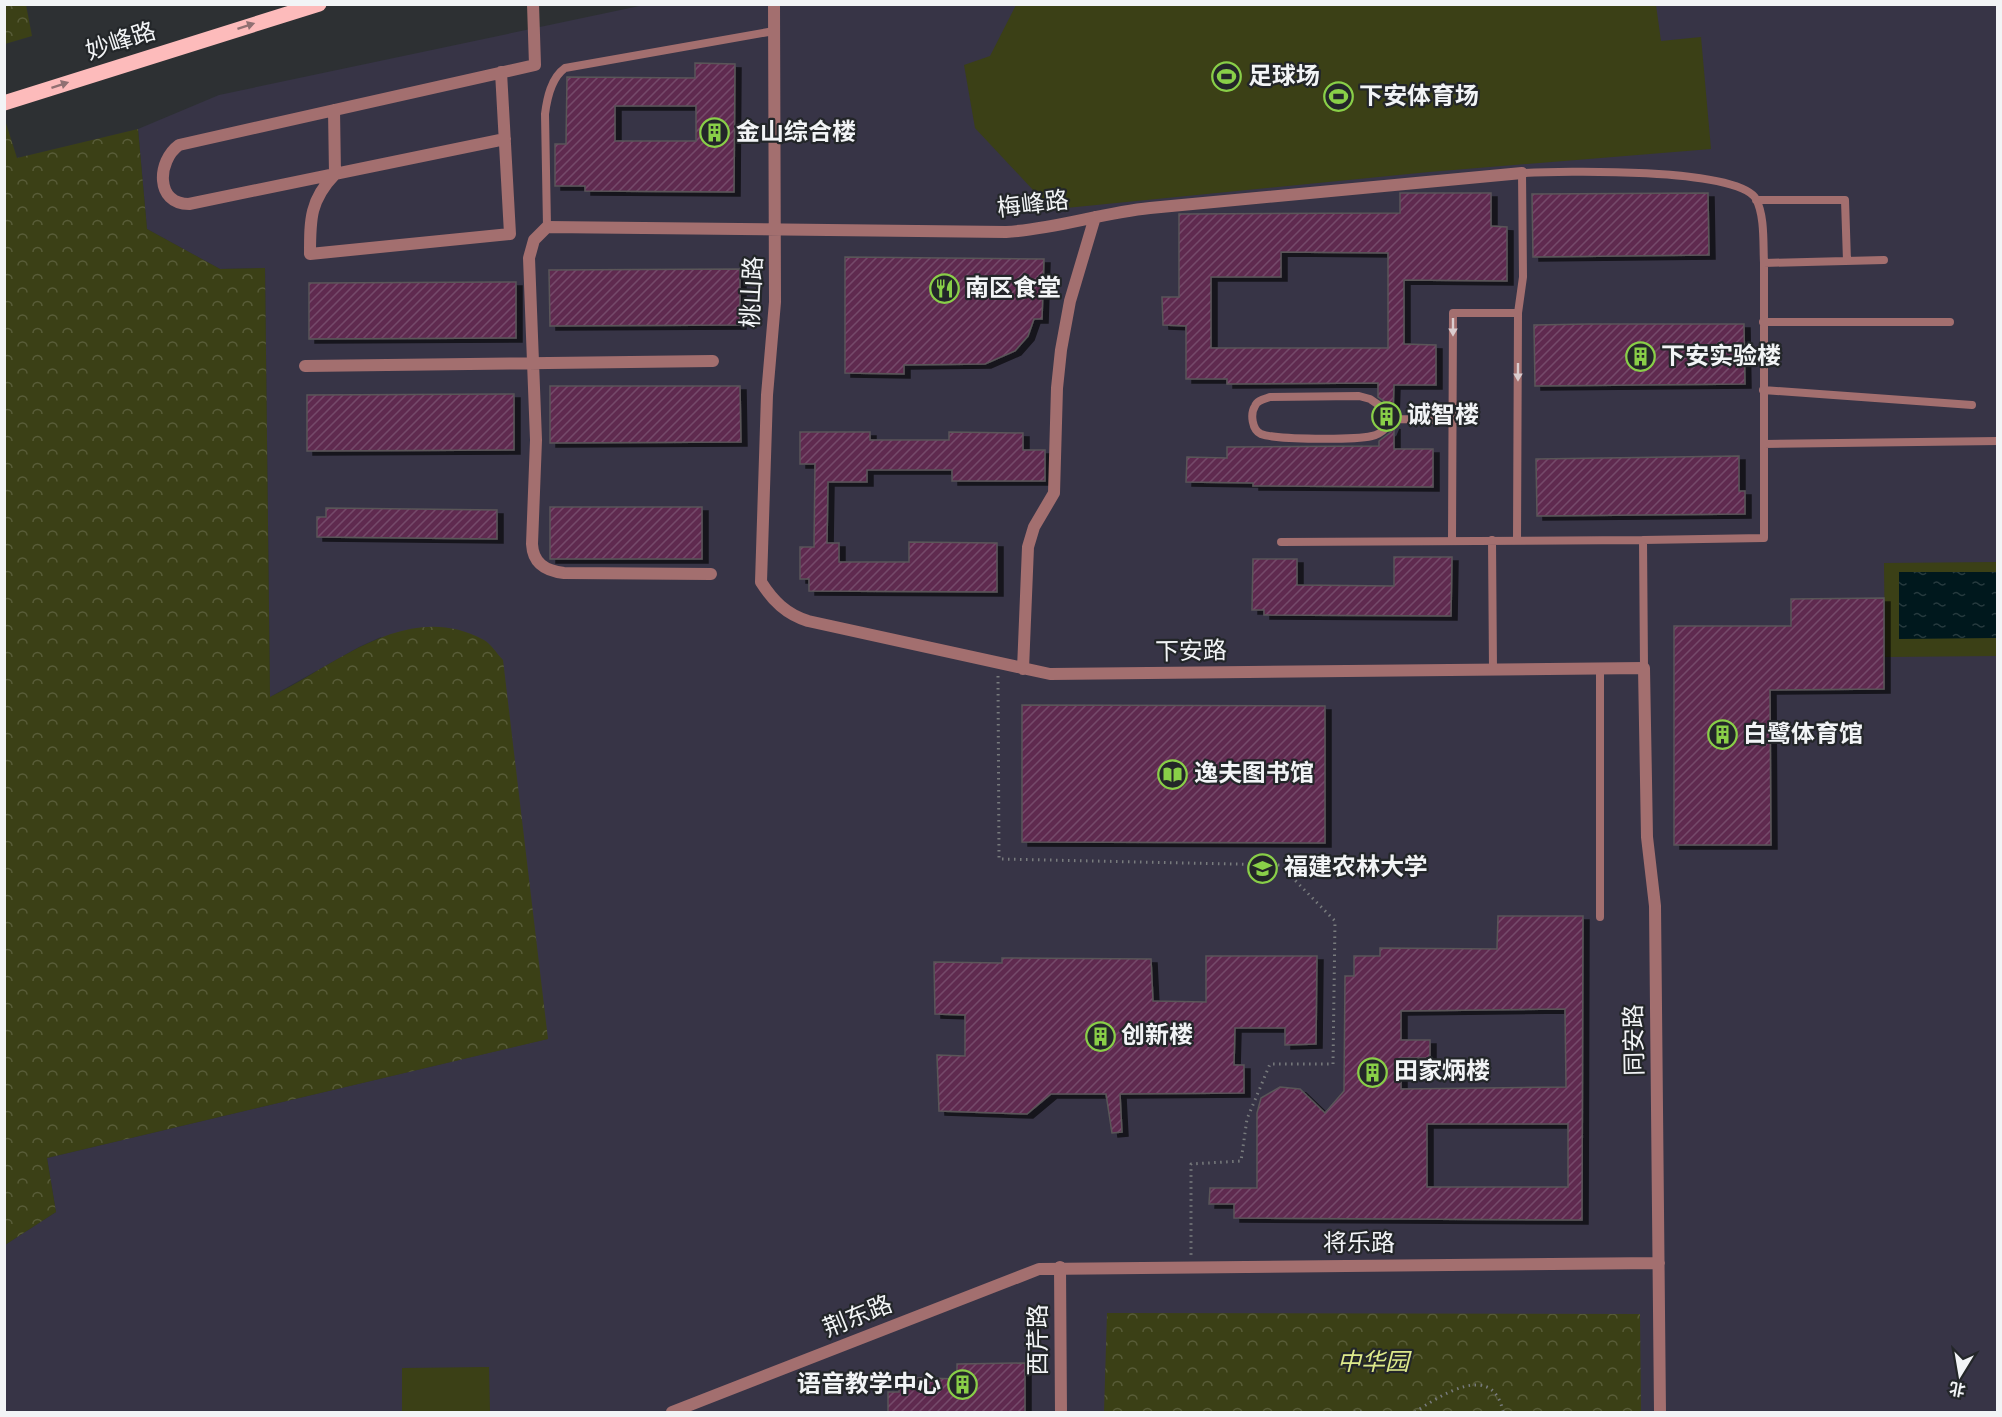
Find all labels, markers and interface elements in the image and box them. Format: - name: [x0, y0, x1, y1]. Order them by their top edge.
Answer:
- street label: 妙峰路: [81, 14, 161, 70]
- one-way arrow: [237, 21, 255, 30]
- place label: 足球场: [1248, 59, 1320, 95]
- sports icon: 足球场: [1211, 61, 1243, 93]
- place label: 下安体育场: [1359, 79, 1479, 115]
- one-way arrow: [51, 80, 69, 89]
- sports icon: 下安体育场: [1322, 81, 1354, 113]
- place label: 金山综合楼: [736, 115, 856, 151]
- building icon: 金山综合楼: [699, 117, 731, 149]
- street label: 梅峰路: [995, 183, 1071, 227]
- street label: 桃山路: [733, 255, 773, 329]
- place label: 南区食堂: [965, 271, 1061, 307]
- restaurant icon: 南区食堂: [928, 273, 960, 305]
- one-way arrow: [1448, 318, 1458, 337]
- place label: 下安实验楼: [1661, 339, 1781, 375]
- building icon: 下安实验楼: [1624, 341, 1656, 373]
- one-way arrow: [1513, 362, 1523, 381]
- place label: 诚智楼: [1407, 398, 1479, 434]
- building icon: 诚智楼: [1370, 400, 1402, 432]
- street label: 下安路: [1155, 633, 1227, 671]
- place label: 白鹭体育馆: [1743, 717, 1863, 753]
- building icon: 白鹭体育馆: [1706, 719, 1738, 751]
- place label: 逸夫图书馆: [1194, 756, 1314, 792]
- library icon: 逸夫图书馆: [1157, 758, 1189, 790]
- place label: 福建农林大学: [1284, 850, 1428, 886]
- school or university icon: 福建农林大学: [1247, 852, 1279, 884]
- street label: 同安路: [1616, 1004, 1654, 1076]
- place label: 创新楼: [1121, 1018, 1193, 1054]
- building icon: 创新楼: [1084, 1020, 1116, 1052]
- place label: 田家炳楼: [1394, 1054, 1490, 1090]
- building icon: 田家炳楼: [1357, 1056, 1389, 1088]
- street label: 将乐路: [1323, 1226, 1395, 1262]
- street label: 荆东路: [818, 1287, 898, 1347]
- street label: 西芹路: [1021, 1304, 1057, 1376]
- park label: 中华园: [1337, 1345, 1412, 1381]
- north arrow: [1930, 1345, 1990, 1405]
- place label: 语音教学中心: [797, 1367, 941, 1403]
- building icon: 语音教学中心: [946, 1369, 978, 1401]
- text: 北: [1947, 1375, 1967, 1402]

